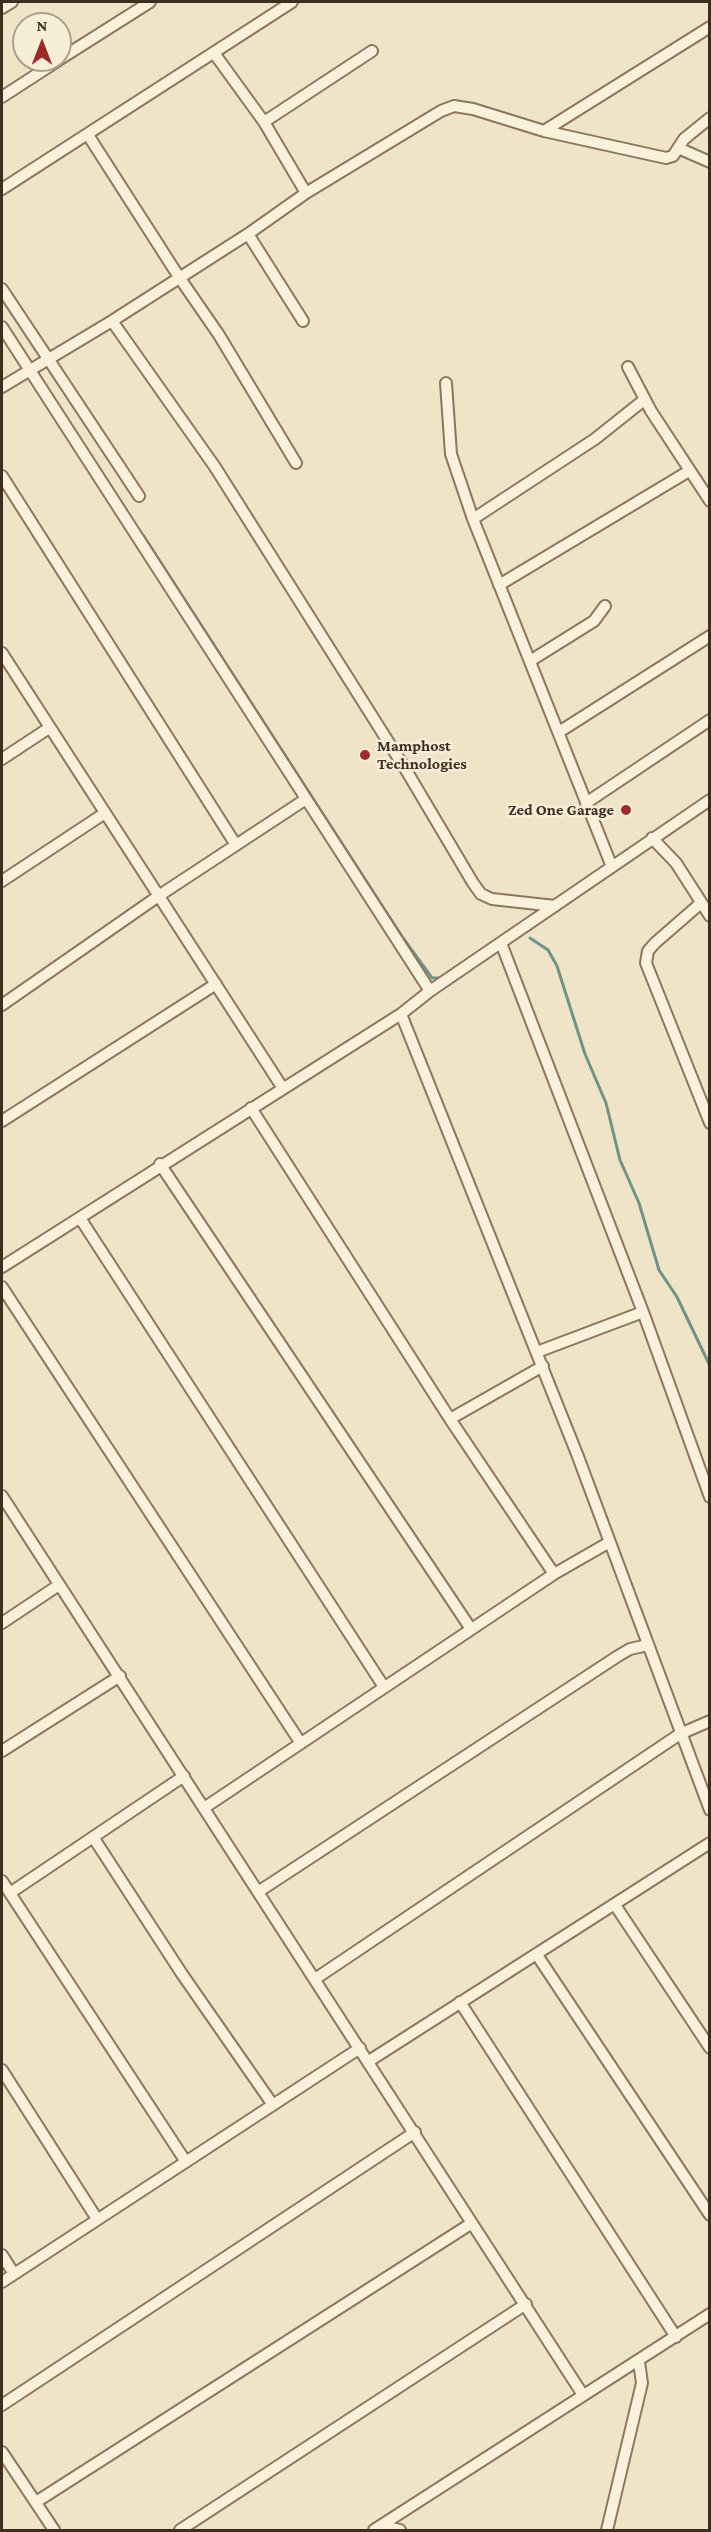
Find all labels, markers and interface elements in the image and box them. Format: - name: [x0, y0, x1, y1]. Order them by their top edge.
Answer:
- north arrow: [12, 12, 72, 72]
- text: N: [37, 17, 47, 34]
- place label: Mamphost Technologies: [377, 736, 467, 774]
- marker: Mamphost Technologies: [358, 748, 372, 762]
- place label: Zed One Garage: [508, 800, 614, 820]
- marker: Zed One Garage: [619, 803, 633, 817]

